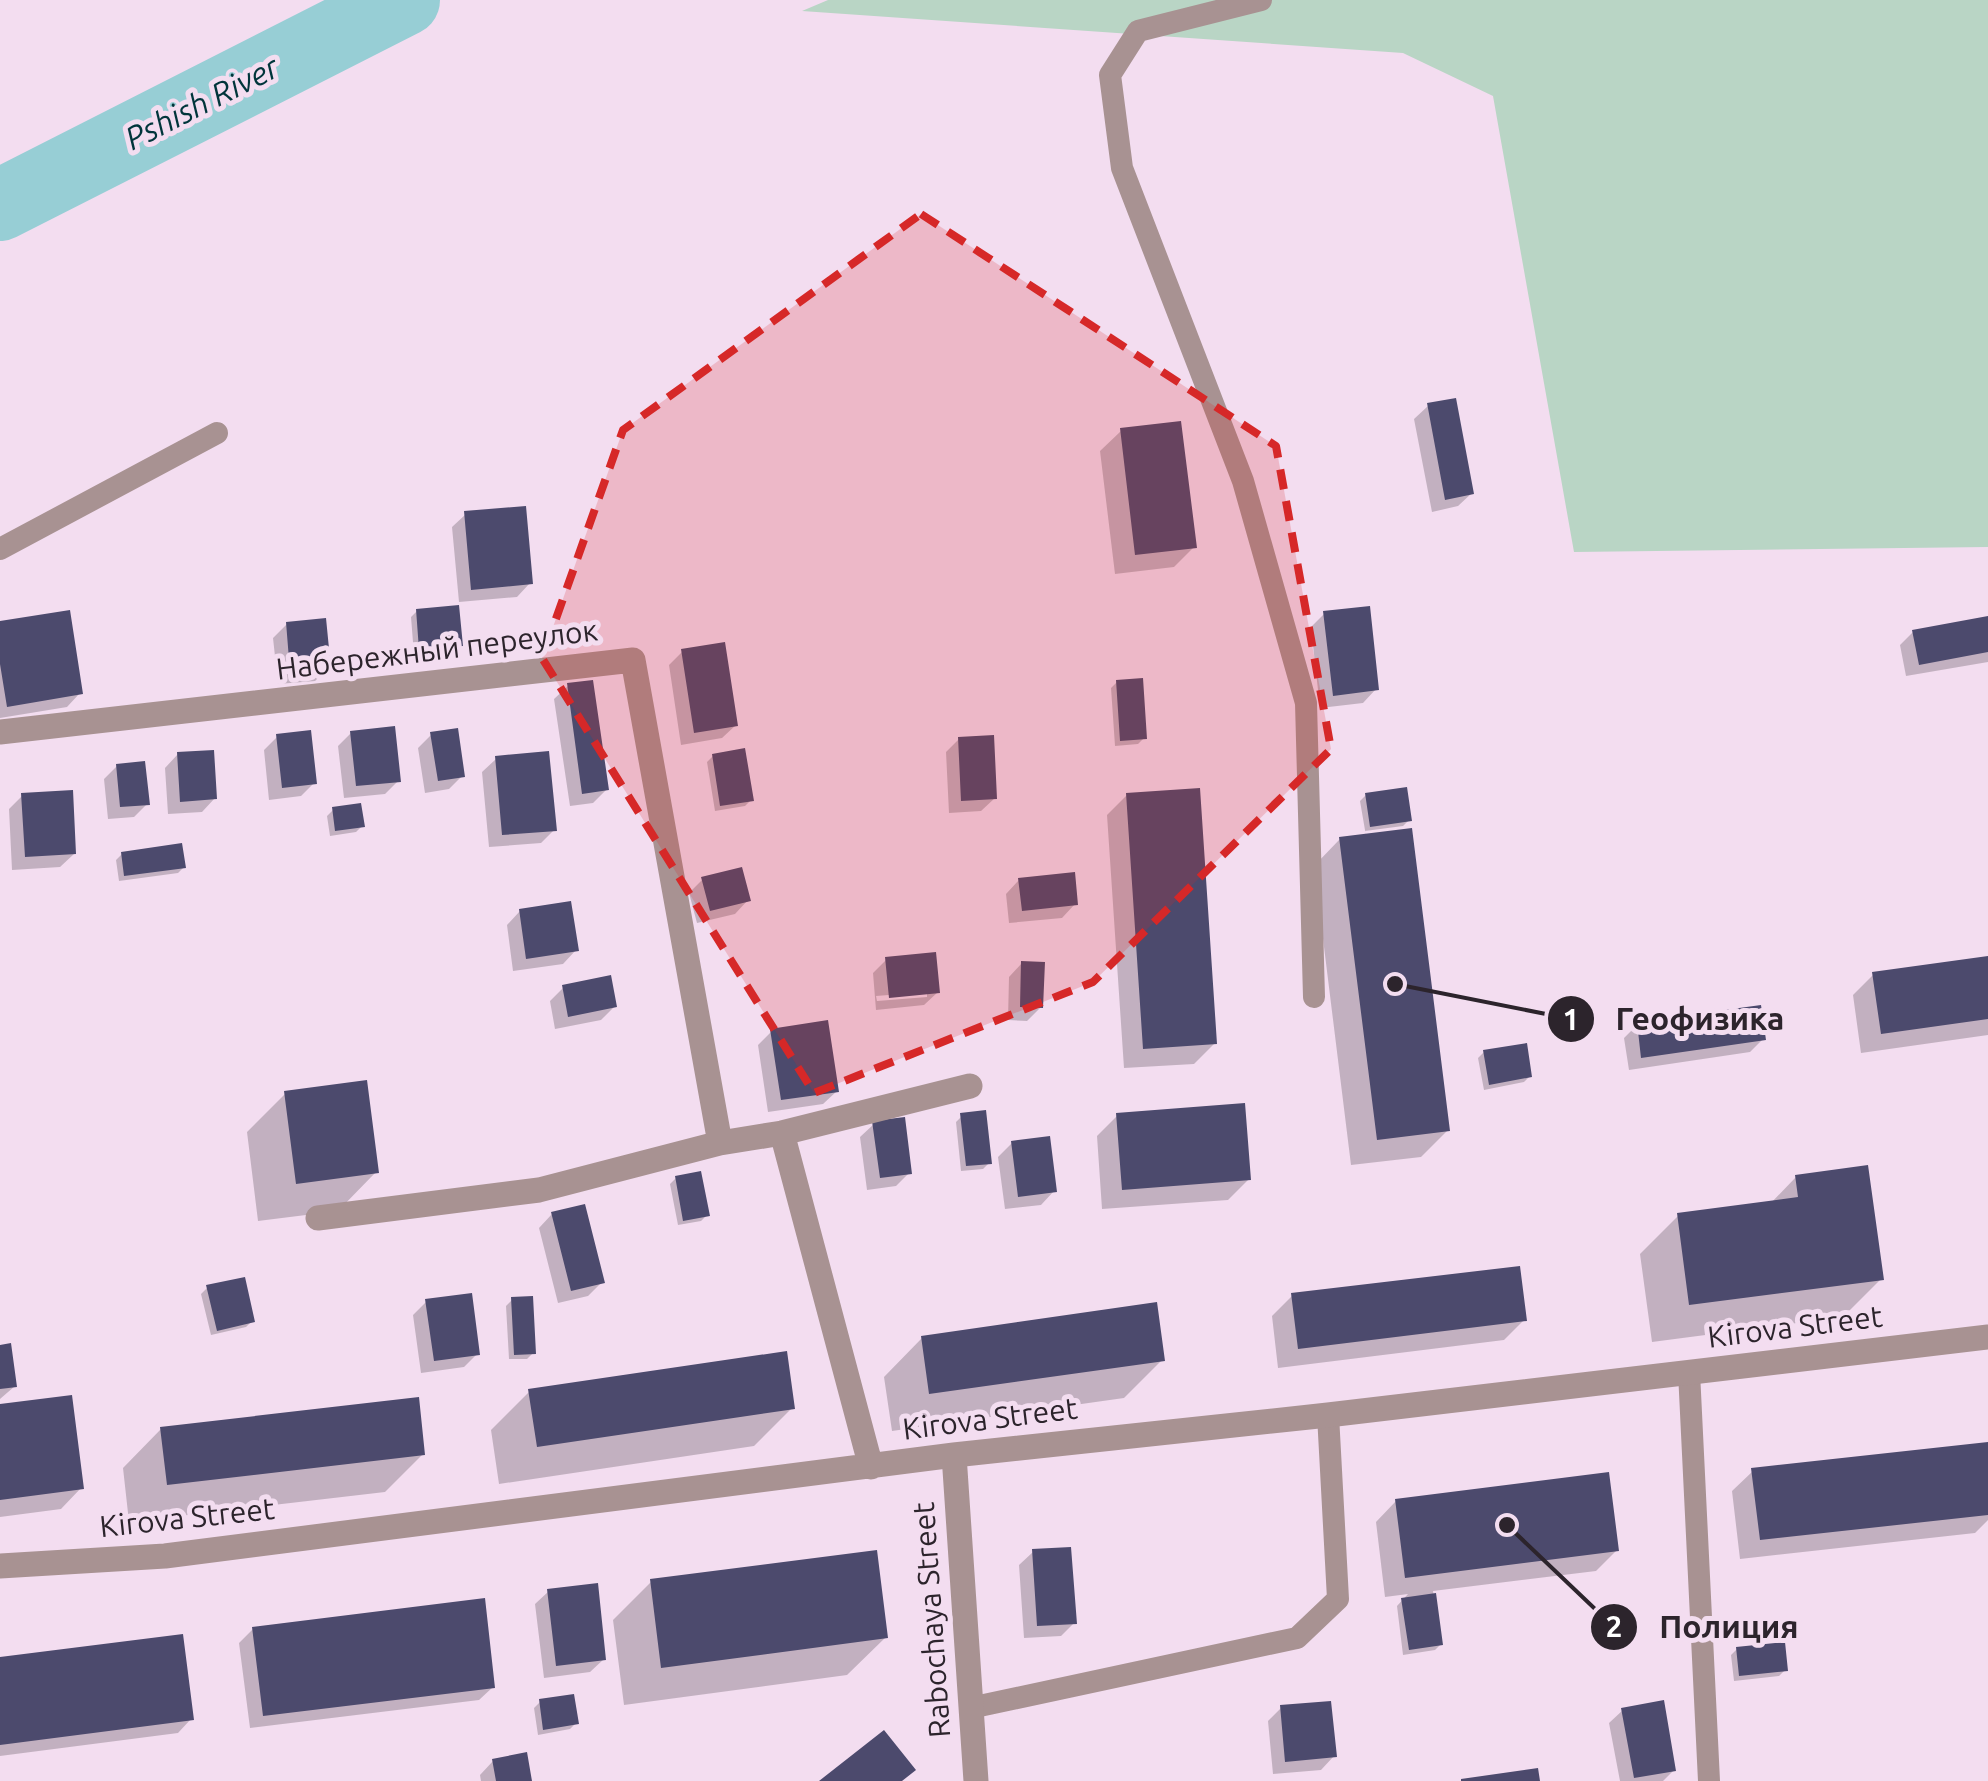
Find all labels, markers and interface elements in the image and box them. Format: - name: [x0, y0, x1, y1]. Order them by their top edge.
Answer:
- water label: Pshish River: [119, 48, 285, 156]
- street label: Набережный переулок: [274, 612, 600, 686]
- callout: Геофизика: [1546, 988, 1805, 1050]
- text: Геофизика: [1616, 1000, 1784, 1036]
- text: 1: [1563, 1002, 1579, 1036]
- street label: Kirova Street: [1706, 1298, 1884, 1354]
- street label: Kirova Street: [901, 1390, 1079, 1446]
- street label: Kirova Street: [98, 1491, 276, 1543]
- street label: Rabochaya Street: [906, 1501, 956, 1739]
- callout: Полиция: [1589, 1596, 1819, 1658]
- text: Полиция: [1659, 1608, 1799, 1644]
- text: 2: [1606, 1609, 1622, 1643]

